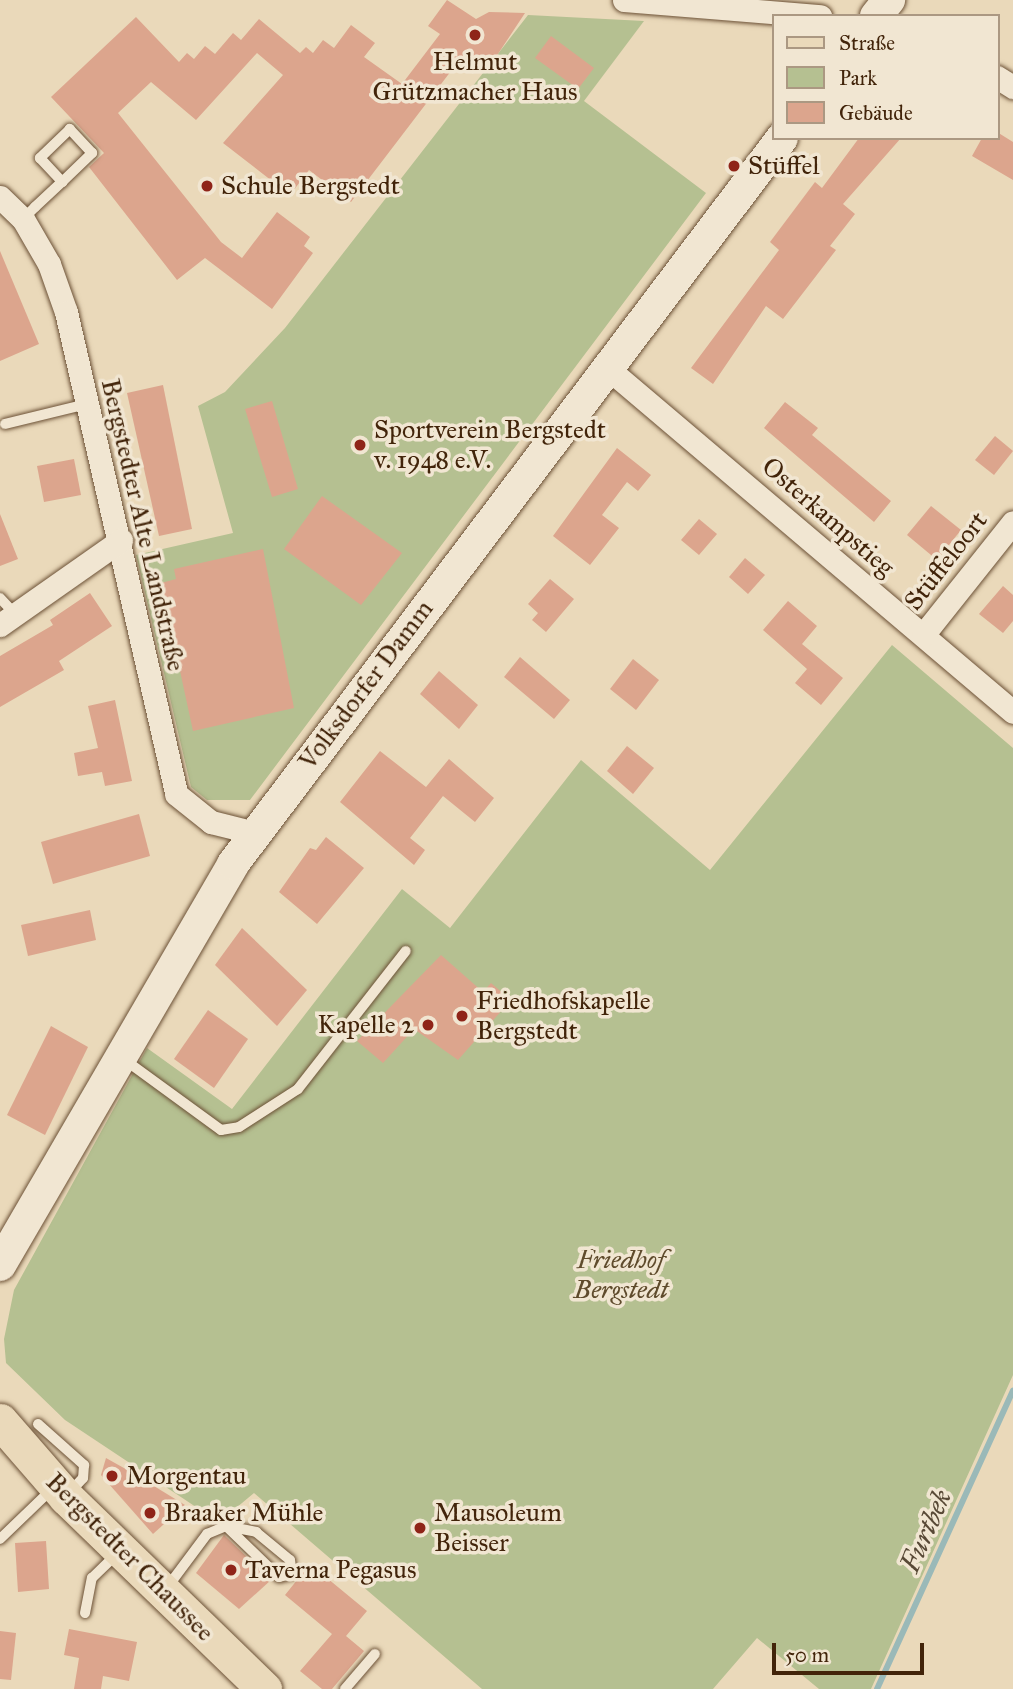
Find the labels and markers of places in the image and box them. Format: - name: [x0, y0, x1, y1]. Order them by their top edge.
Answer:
- marker: Helmut Grützmacher Haus: [467, 27, 483, 43]
- place label: Helmut Grützmacher Haus: [372, 46, 578, 108]
- place label: Stüffel: [748, 150, 819, 182]
- marker: Stüffel: [726, 158, 742, 174]
- place label: Schule Bergstedt: [221, 170, 400, 202]
- marker: Schule Bergstedt: [199, 178, 215, 194]
- place label: Sportverein Bergstedt v. 1948 e.V.: [374, 414, 606, 476]
- marker: Sportverein Bergstedt v. 1948 e.V.: [352, 437, 368, 453]
- place label: Friedhofskapelle Bergstedt: [476, 985, 650, 1046]
- marker: Friedhofskapelle Bergstedt: [454, 1008, 470, 1024]
- place label: Kapelle 2: [318, 1009, 414, 1041]
- marker: Kapelle 2: [420, 1017, 436, 1033]
- place label: Morgentau: [126, 1460, 246, 1492]
- marker: Morgentau: [104, 1468, 120, 1484]
- place label: Braaker Mühle: [164, 1497, 323, 1529]
- place label: Mausoleum Beisser: [434, 1497, 562, 1558]
- marker: Braaker Mühle: [142, 1505, 158, 1521]
- marker: Mausoleum Beisser: [412, 1520, 428, 1536]
- place label: Taverna Pegasus: [245, 1554, 416, 1586]
- marker: Taverna Pegasus: [223, 1562, 239, 1578]

